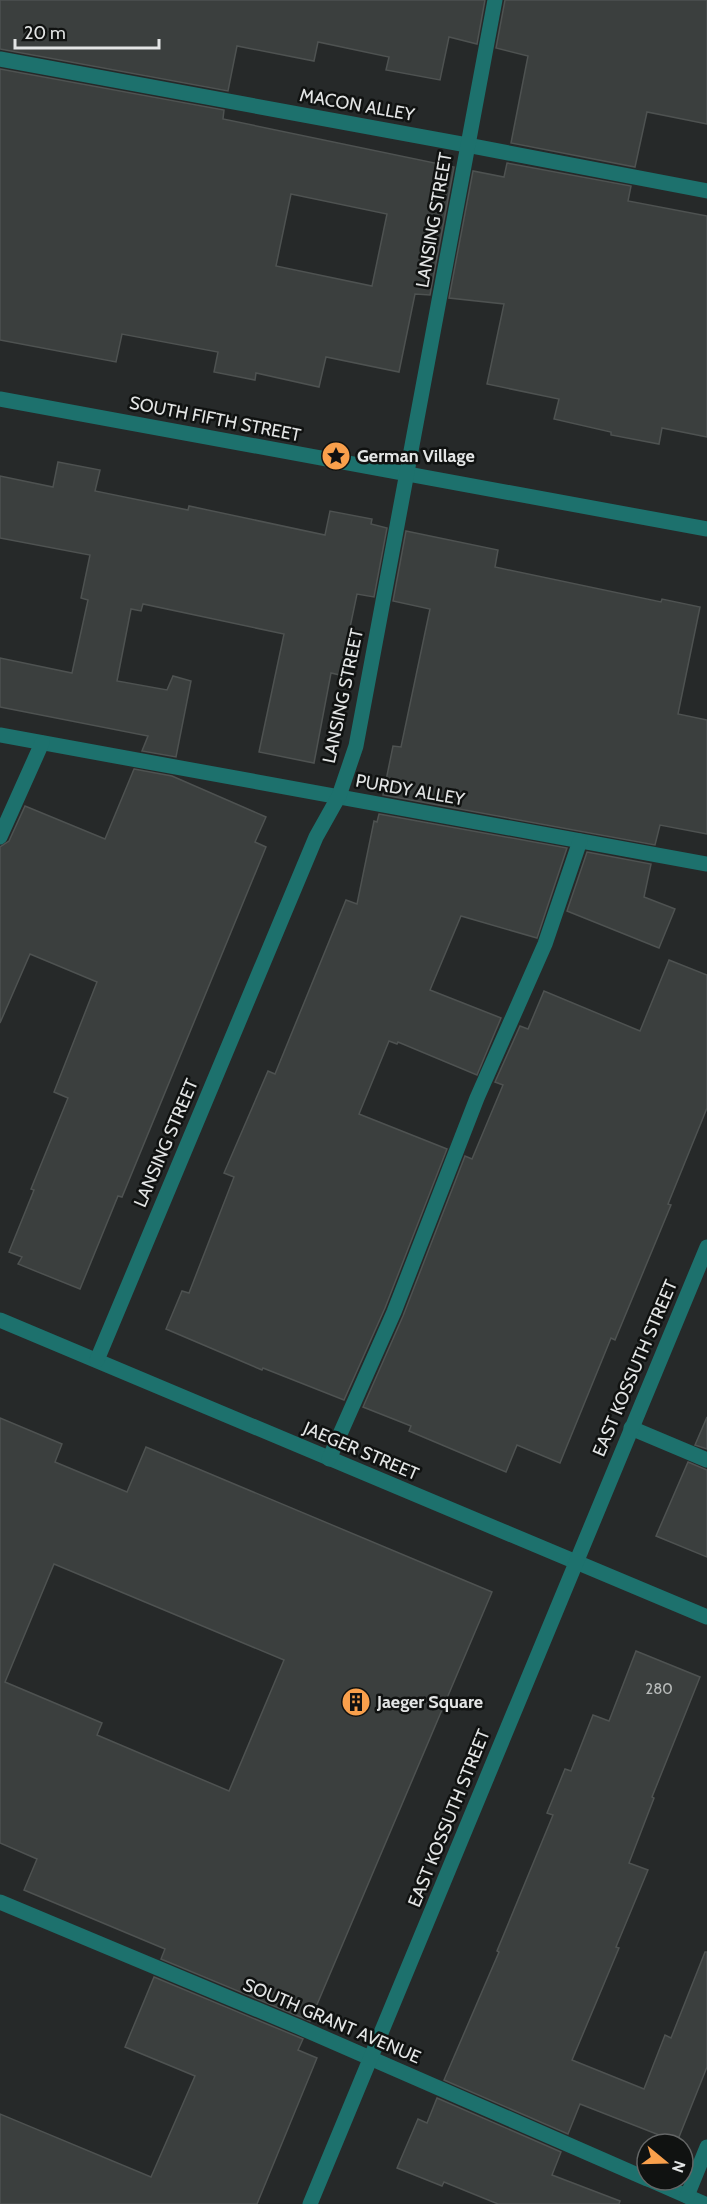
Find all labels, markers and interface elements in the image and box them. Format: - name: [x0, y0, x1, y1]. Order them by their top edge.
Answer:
- scale bar: [15, 12, 159, 50]
- text: 20 m: [24, 22, 66, 44]
- street label: MACON ALLEY: [298, 84, 417, 126]
- street label: LANSING STREET: [411, 150, 457, 289]
- street label: SOUTH FIFTH STREET: [127, 392, 303, 446]
- place icon: German Village: [320, 440, 352, 472]
- place label: German Village: [357, 445, 475, 467]
- street label: LANSING STREET: [318, 626, 368, 765]
- street label: PURDY ALLEY: [354, 770, 467, 811]
- street label: LANSING STREET: [129, 1075, 203, 1210]
- street label: EAST KOSSUTH STREET: [588, 1276, 682, 1460]
- street label: JAEGER STREET: [299, 1416, 422, 1485]
- house number: 280: [645, 1680, 673, 1698]
- building icon: Jaeger Square: [340, 1686, 372, 1718]
- place label: Jaeger Square: [376, 1691, 483, 1713]
- street label: EAST KOSSUTH STREET: [403, 1726, 495, 1910]
- street label: SOUTH GRANT AVENUE: [240, 1974, 424, 2068]
- north arrow: [635, 2132, 695, 2192]
- text: N: [668, 2158, 690, 2175]

